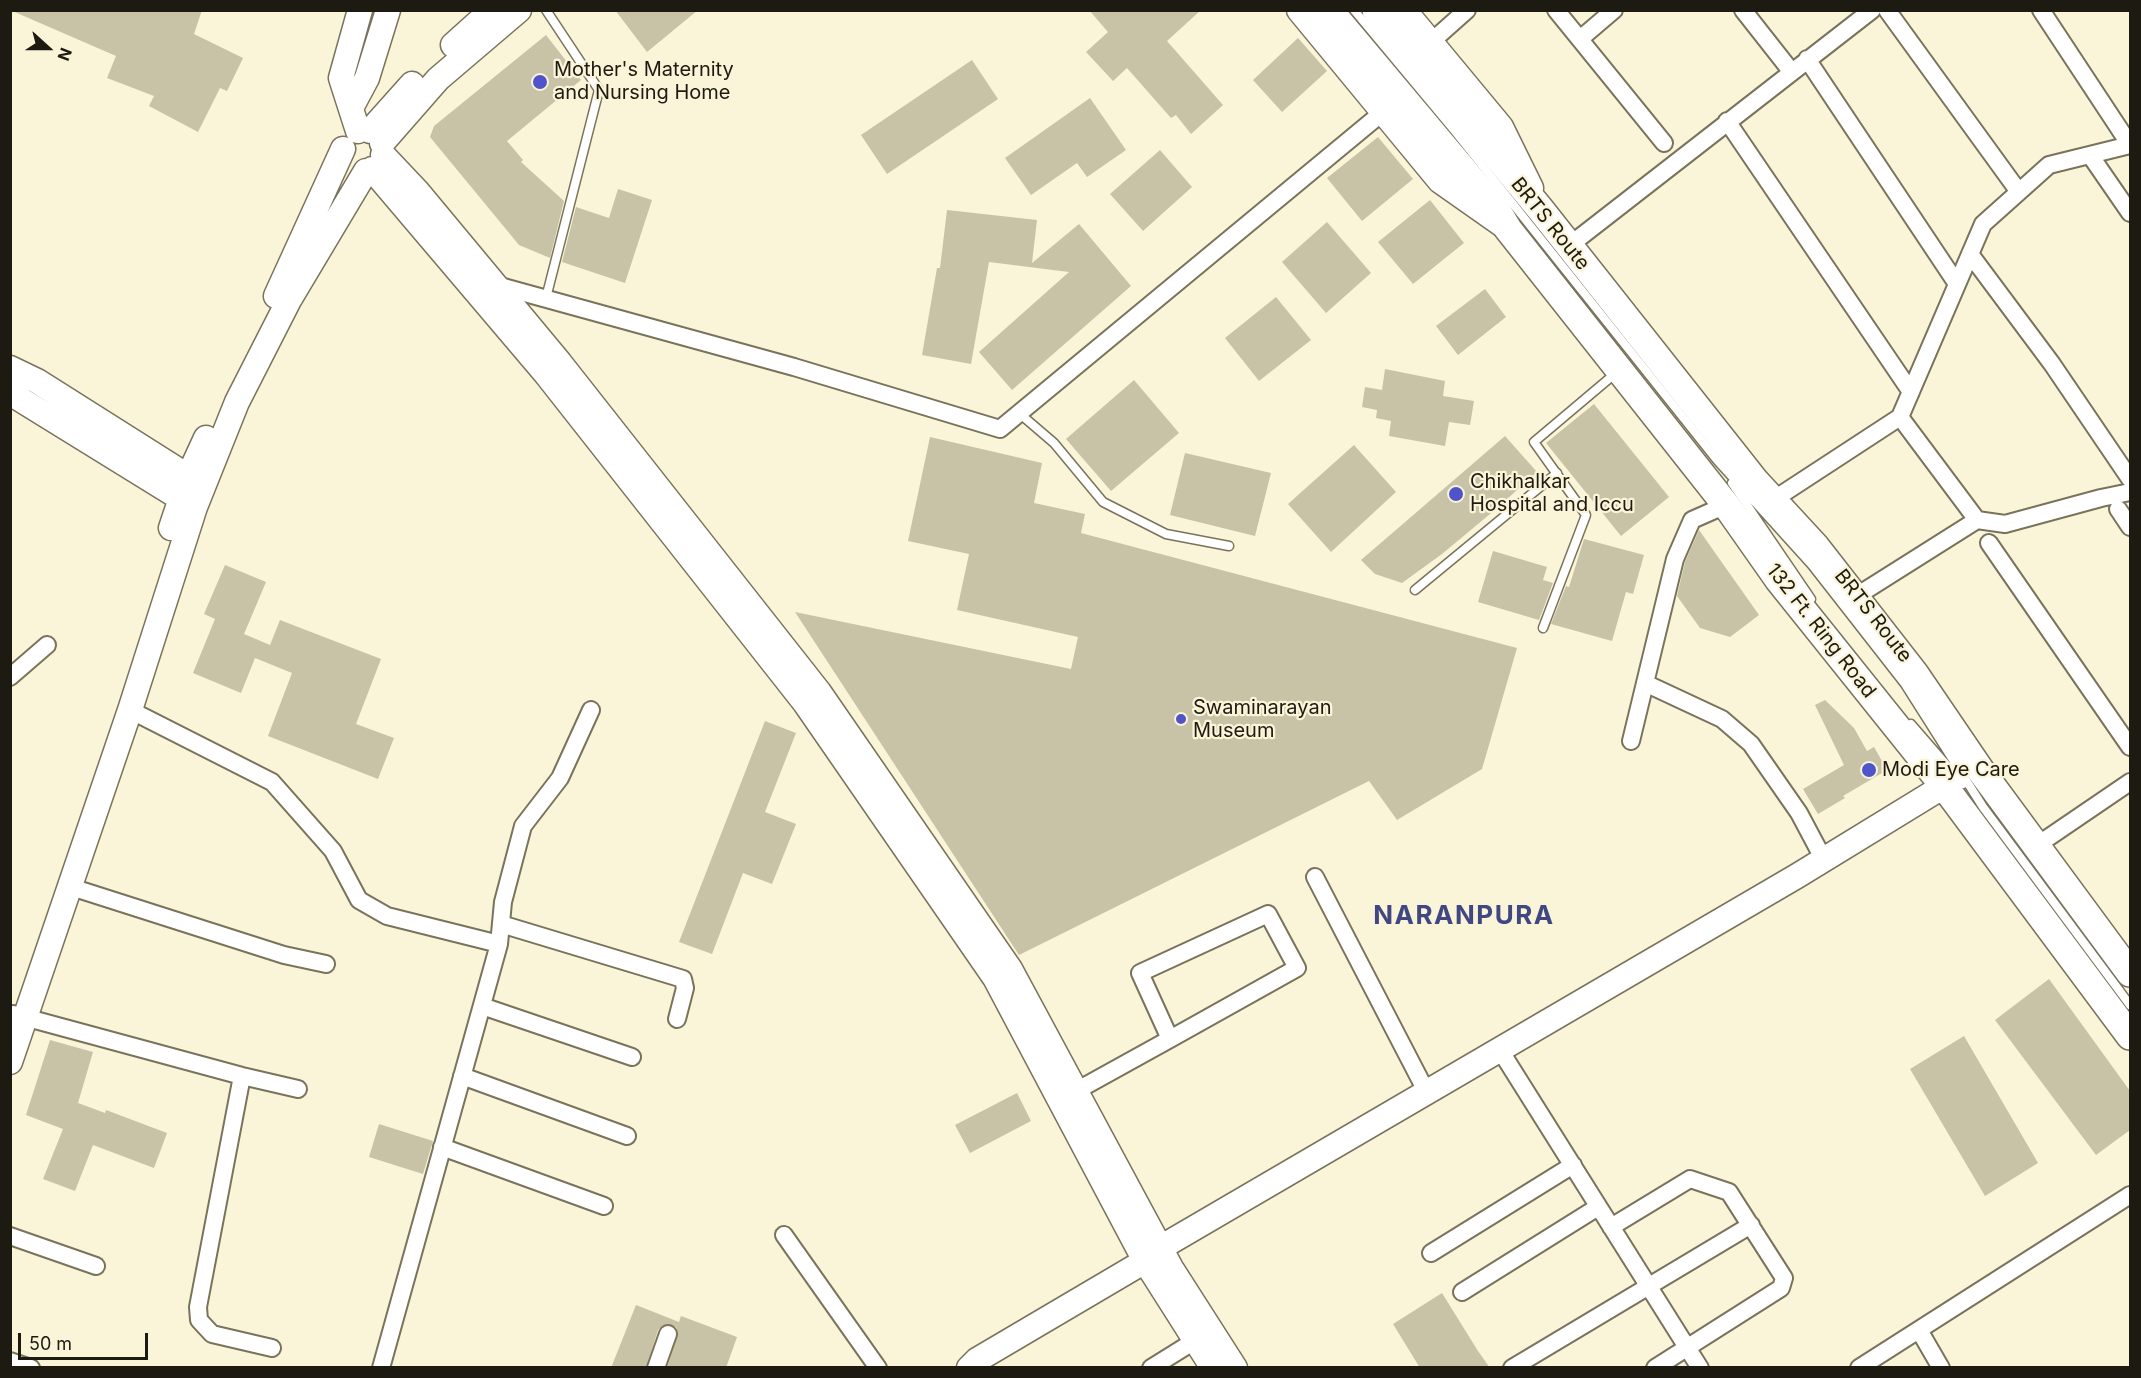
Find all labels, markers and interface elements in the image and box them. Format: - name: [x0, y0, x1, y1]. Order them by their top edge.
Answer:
- north arrow: [18, 18, 78, 78]
- text: N: [53, 45, 76, 64]
- place label: Mother's Maternity and Nursing Home: [554, 58, 734, 105]
- marker: Mother's Maternity and Nursing Home: [531, 73, 549, 91]
- street label: BRTS Route: [1506, 173, 1594, 275]
- place label: Chikhalkar Hospital and Iccu: [1470, 470, 1634, 517]
- marker: Chikhalkar Hospital and Iccu: [1447, 485, 1465, 503]
- street label: 132 Ft. Ring Road: [1761, 559, 1881, 703]
- street label: BRTS Route: [1829, 565, 1917, 667]
- place label: Swaminarayan Museum: [1193, 696, 1331, 743]
- marker: Swaminarayan Museum: [1174, 712, 1188, 726]
- place label: Modi Eye Care: [1882, 758, 2020, 782]
- marker: Modi Eye Care: [1860, 761, 1878, 779]
- district label: NARANPURA: [1373, 900, 1555, 932]
- scale bar: [21, 1321, 152, 1359]
- text: 50 m: [29, 1333, 72, 1354]

